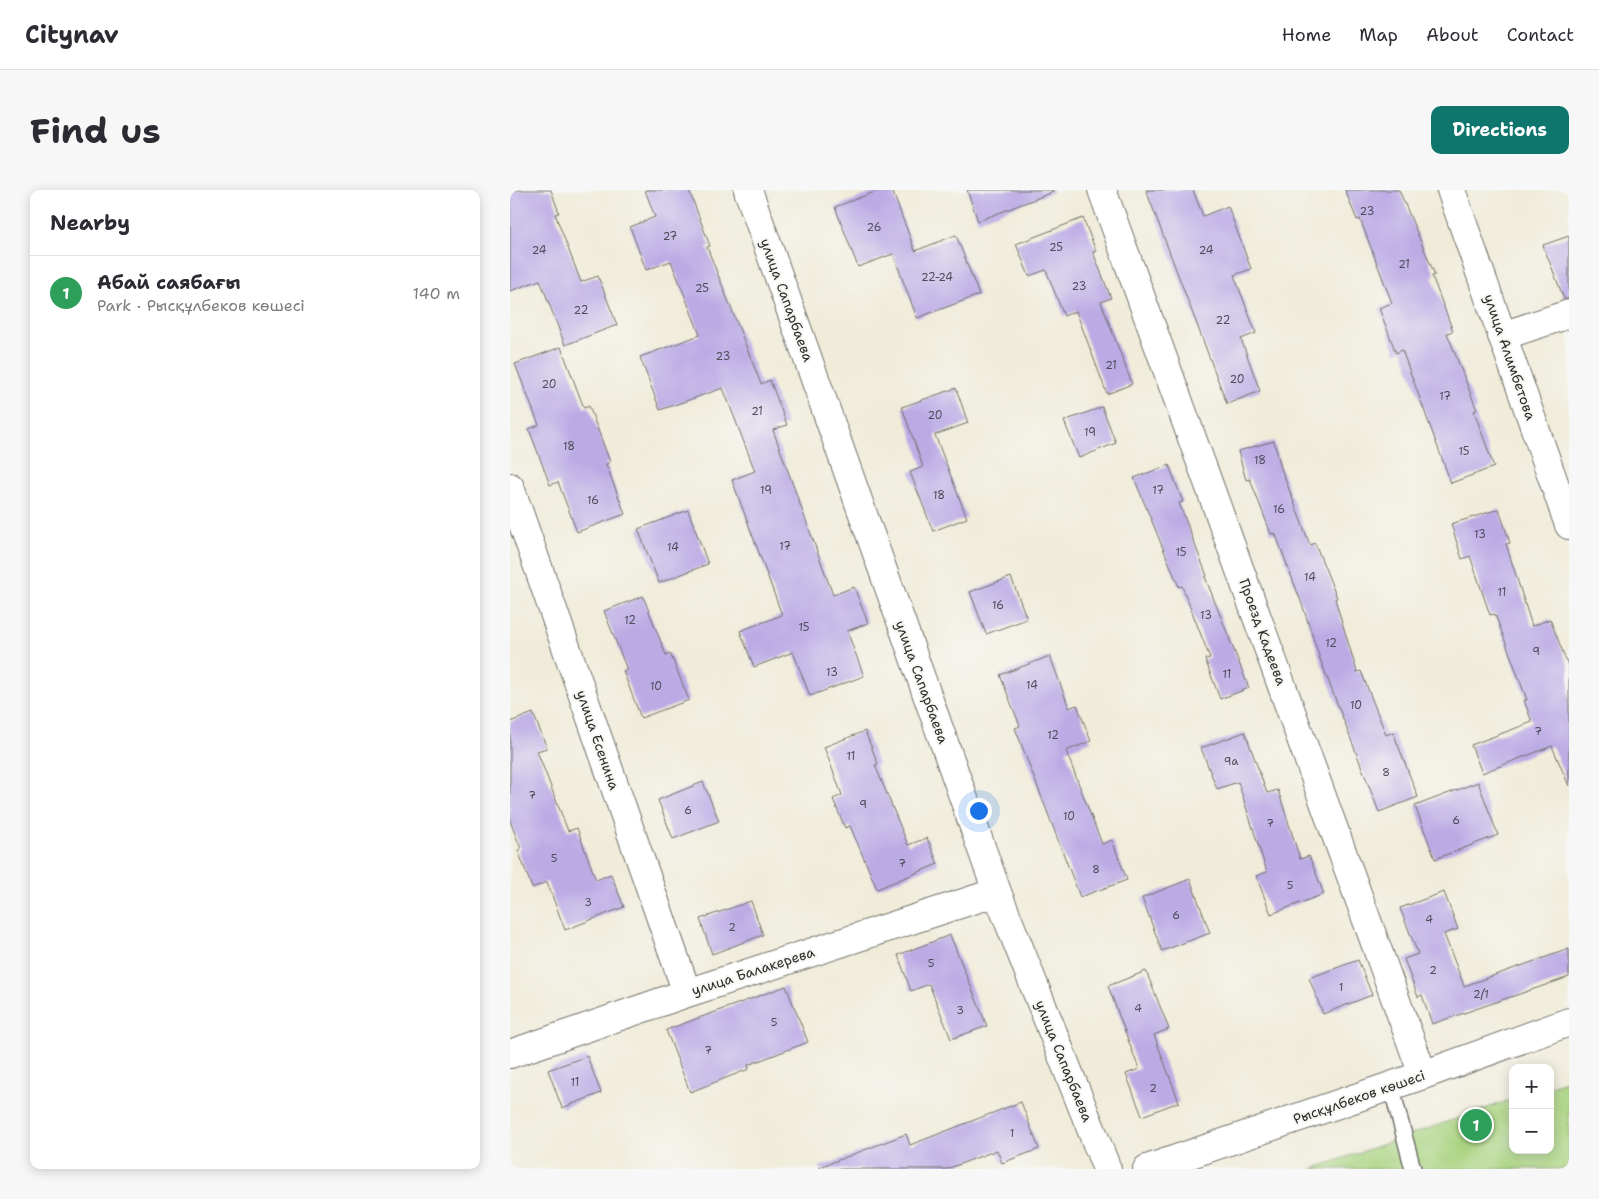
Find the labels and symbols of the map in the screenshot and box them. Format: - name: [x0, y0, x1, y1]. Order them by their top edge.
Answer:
- house number: 23: [1360, 204, 1374, 219]
- house number: 26: [867, 220, 881, 235]
- house number: 27: [663, 229, 678, 244]
- street label: улица Сапарбаева: [756, 236, 818, 364]
- house number: 25: [1049, 240, 1063, 255]
- house number: 24: [532, 243, 547, 258]
- house number: 24: [1199, 243, 1214, 258]
- house number: 21: [1398, 257, 1410, 272]
- house number: 22-24: [921, 270, 953, 285]
- house number: 23: [1072, 279, 1086, 294]
- house number: 25: [695, 281, 709, 296]
- street label: улица Алимбетова: [1480, 292, 1540, 423]
- house number: 22: [574, 303, 588, 318]
- house number: 22: [1216, 313, 1230, 328]
- house number: 23: [716, 349, 730, 364]
- house number: 21: [1105, 358, 1117, 373]
- house number: 20: [1229, 372, 1245, 387]
- house number: 20: [541, 377, 557, 392]
- house number: 17: [1439, 389, 1451, 404]
- house number: 21: [751, 404, 763, 419]
- house number: 20: [927, 408, 943, 423]
- house number: 19: [1084, 425, 1096, 440]
- house number: 18: [563, 439, 575, 454]
- house number: 15: [1458, 444, 1470, 459]
- house number: 18: [1254, 453, 1266, 468]
- house number: 19: [760, 483, 772, 498]
- house number: 17: [1152, 483, 1164, 498]
- house number: 18: [933, 488, 945, 503]
- house number: 16: [587, 493, 599, 508]
- house number: 16: [1273, 502, 1285, 517]
- house number: 13: [1474, 527, 1486, 542]
- house number: 17: [779, 539, 791, 554]
- house number: 14: [667, 540, 679, 555]
- house number: 15: [1175, 545, 1187, 560]
- house number: 14: [1304, 570, 1316, 585]
- street label: Проезд Кадеева: [1235, 576, 1291, 688]
- house number: 11: [1498, 585, 1506, 600]
- house number: 16: [992, 598, 1004, 613]
- house number: 13: [1200, 608, 1212, 623]
- house number: 12: [624, 613, 636, 628]
- street label: улица Сапарбаева: [891, 618, 953, 746]
- house number: 15: [798, 620, 810, 635]
- house number: 12: [1325, 636, 1337, 651]
- house number: 9: [1532, 644, 1540, 659]
- house number: 13: [826, 665, 838, 680]
- house number: 11: [1223, 667, 1231, 682]
- house number: 14: [1026, 678, 1038, 693]
- house number: 10: [650, 679, 662, 694]
- street label: улица Есенина: [573, 688, 624, 793]
- house number: 10: [1350, 698, 1362, 713]
- house number: 7: [1534, 724, 1542, 739]
- house number: 12: [1047, 728, 1059, 743]
- house number: 11: [847, 749, 855, 764]
- house number: 9а: [1224, 754, 1238, 769]
- house number: 8: [1382, 765, 1390, 780]
- house number: 7: [528, 788, 536, 803]
- house number: 9: [859, 797, 867, 812]
- your location: [966, 798, 992, 824]
- house number: 6: [684, 803, 692, 818]
- house number: 10: [1063, 809, 1075, 824]
- house number: 6: [1452, 813, 1460, 828]
- house number: 7: [1266, 816, 1274, 831]
- house number: 5: [551, 851, 558, 866]
- house number: 7: [898, 856, 906, 871]
- house number: 8: [1092, 862, 1100, 877]
- house number: 5: [1287, 878, 1294, 893]
- house number: 3: [584, 895, 592, 910]
- house number: 6: [1172, 908, 1180, 923]
- house number: 4: [1425, 912, 1433, 927]
- house number: 2: [728, 920, 736, 935]
- street label: улица Балакерева: [689, 943, 817, 999]
- house number: 5: [928, 956, 935, 971]
- house number: 2: [1429, 963, 1437, 978]
- house number: 1: [1339, 980, 1343, 995]
- house number: 2/1: [1473, 987, 1489, 1002]
- street label: улица Сапарбаева: [1031, 997, 1097, 1125]
- house number: 4: [1134, 1001, 1142, 1016]
- house number: 3: [956, 1003, 964, 1018]
- house number: 5: [771, 1015, 778, 1030]
- house number: 7: [704, 1043, 712, 1058]
- street label: Рысқұлбеков көшесі: [1291, 1066, 1427, 1128]
- house number: 11: [571, 1075, 579, 1090]
- house number: 2: [1149, 1081, 1157, 1096]
- pin: 1: [1460, 1106, 1492, 1144]
- house number: 1: [1010, 1126, 1014, 1141]

